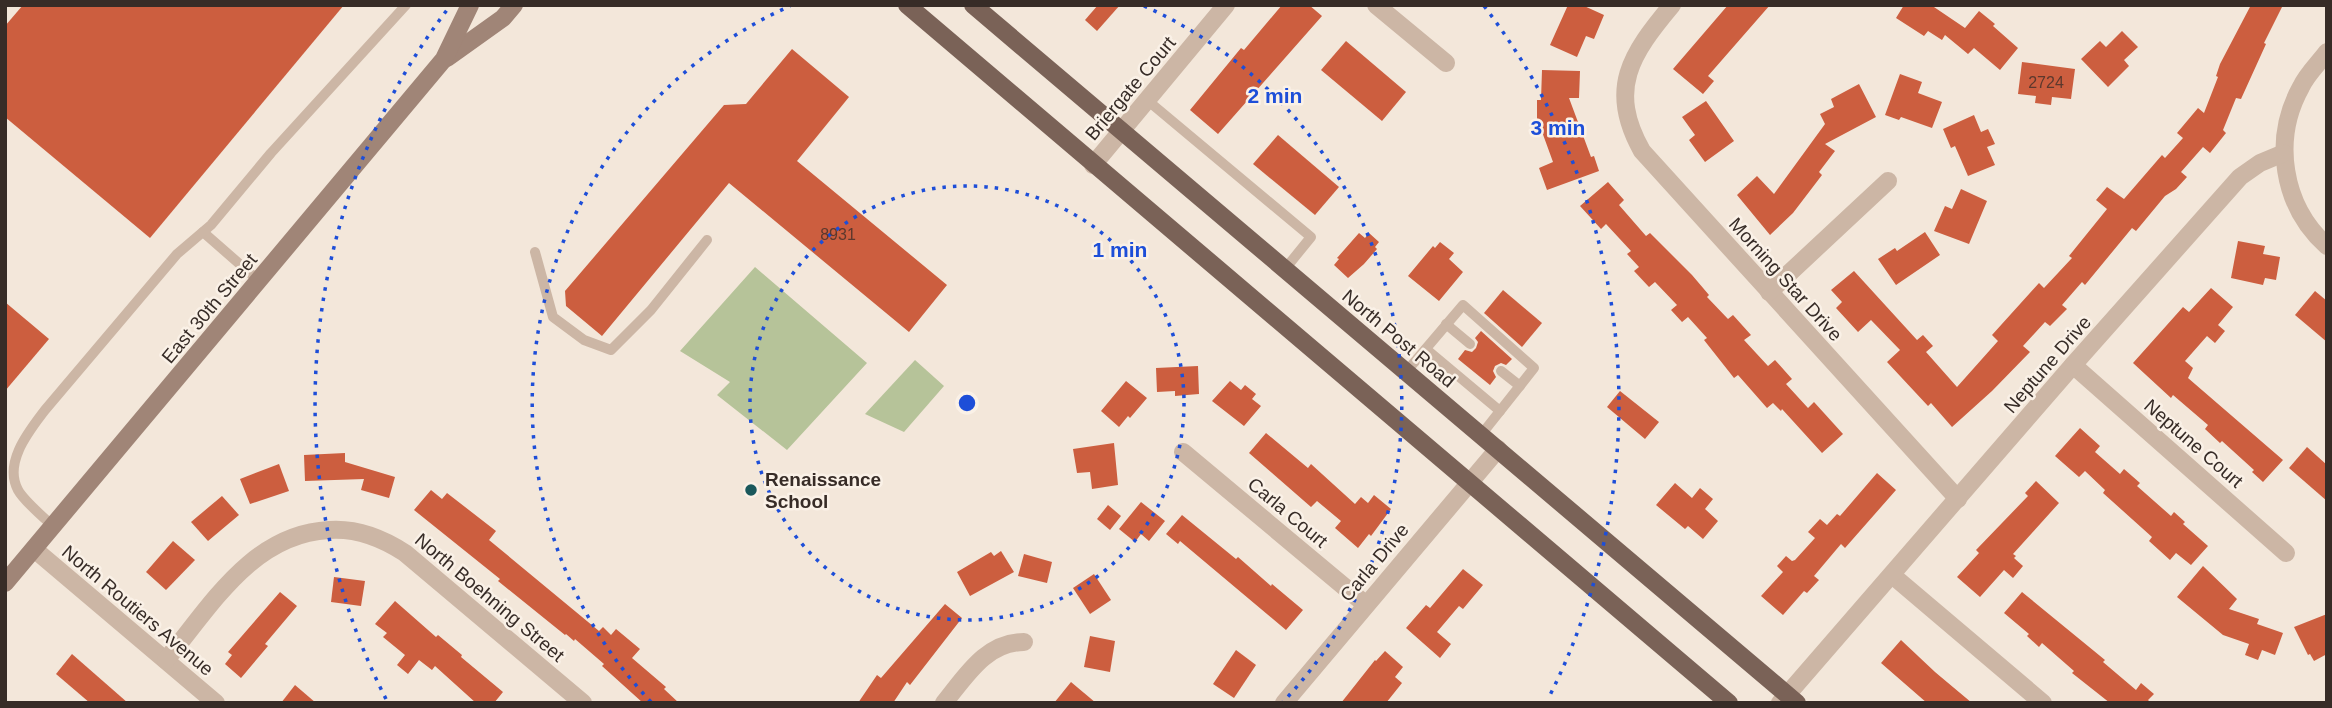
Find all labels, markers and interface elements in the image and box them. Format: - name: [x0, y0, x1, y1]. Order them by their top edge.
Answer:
- street label: Briergate Court: [1081, 32, 1180, 144]
- house number: 2724: [2028, 74, 2064, 91]
- text: 2 min: [1248, 84, 1302, 107]
- text: 3 min: [1531, 116, 1585, 139]
- street label: Morning Star Drive: [1725, 213, 1846, 345]
- house number: 8931: [820, 226, 856, 243]
- text: 1 min: [1093, 238, 1147, 261]
- street label: East 30th Street: [158, 249, 262, 367]
- street label: North Post Road: [1338, 285, 1459, 392]
- street label: Neptune Drive: [2000, 312, 2095, 417]
- centre of rings: [955, 391, 979, 415]
- street label: Neptune Court: [2140, 395, 2248, 492]
- place label: Renaissance School: [765, 469, 881, 512]
- street label: Carla Court: [1244, 473, 1332, 552]
- marker: Renaissance School: [743, 482, 759, 498]
- street label: Carla Drive: [1336, 519, 1413, 605]
- street label: North Boehning Street: [411, 529, 569, 666]
- street label: North Routiers Avenue: [58, 541, 218, 680]

